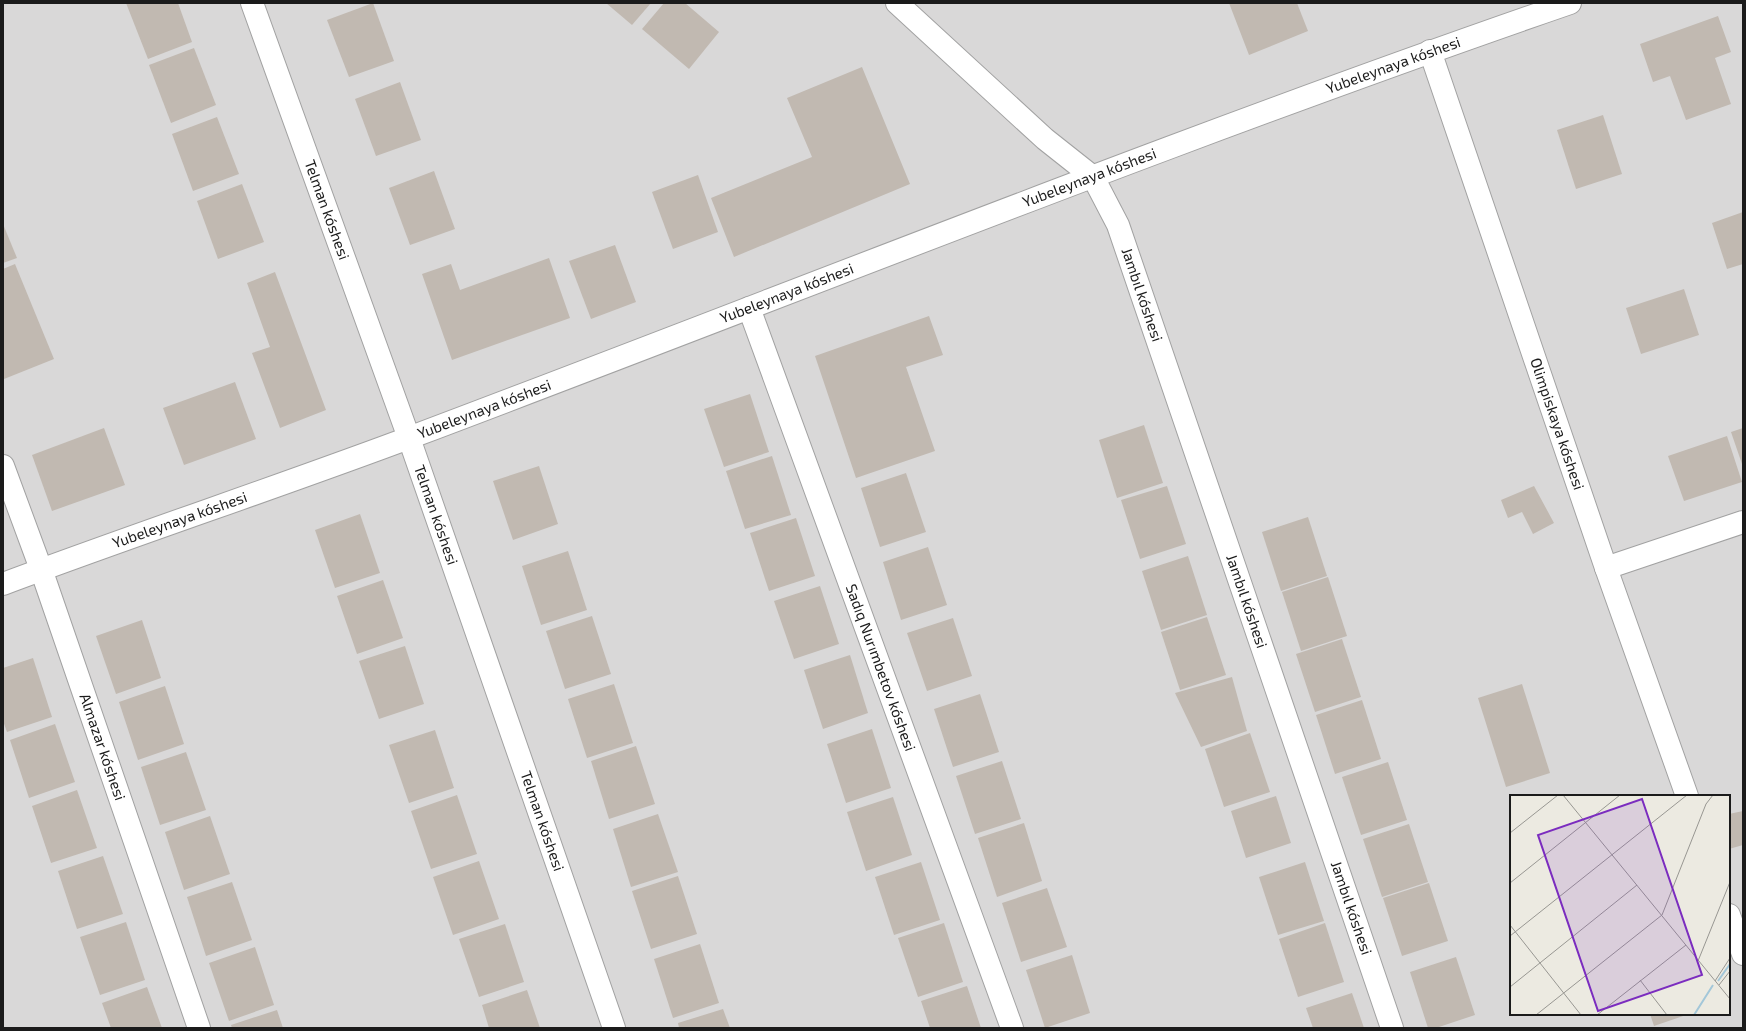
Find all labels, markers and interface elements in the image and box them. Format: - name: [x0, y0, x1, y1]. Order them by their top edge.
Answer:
- street label: Yubeleynaya kóshesi: [1323, 32, 1463, 97]
- street label: Yubeleynaya kóshesi: [1020, 143, 1158, 210]
- street label: Telman kóshesi: [301, 157, 354, 262]
- street label: Jambıl kóshesi: [1118, 245, 1167, 344]
- street label: Yubeleynaya kóshesi: [717, 259, 856, 326]
- street label: Olimpiskaya kóshesi: [1527, 355, 1589, 492]
- street label: Yubeleynaya kóshesi: [415, 375, 553, 442]
- street label: Telman kóshesi: [411, 462, 462, 567]
- street label: Yubeleynaya kóshesi: [110, 487, 249, 551]
- street label: Jambıl kóshesi: [1223, 552, 1272, 650]
- street label: Sadıq Nurımbetov kóshesi: [843, 581, 920, 753]
- street label: Almazar kóshesi: [76, 691, 130, 802]
- street label: Telman kóshesi: [517, 768, 569, 873]
- inset map: [1510, 795, 1730, 1015]
- street label: Jambıl kóshesi: [1328, 858, 1376, 957]

